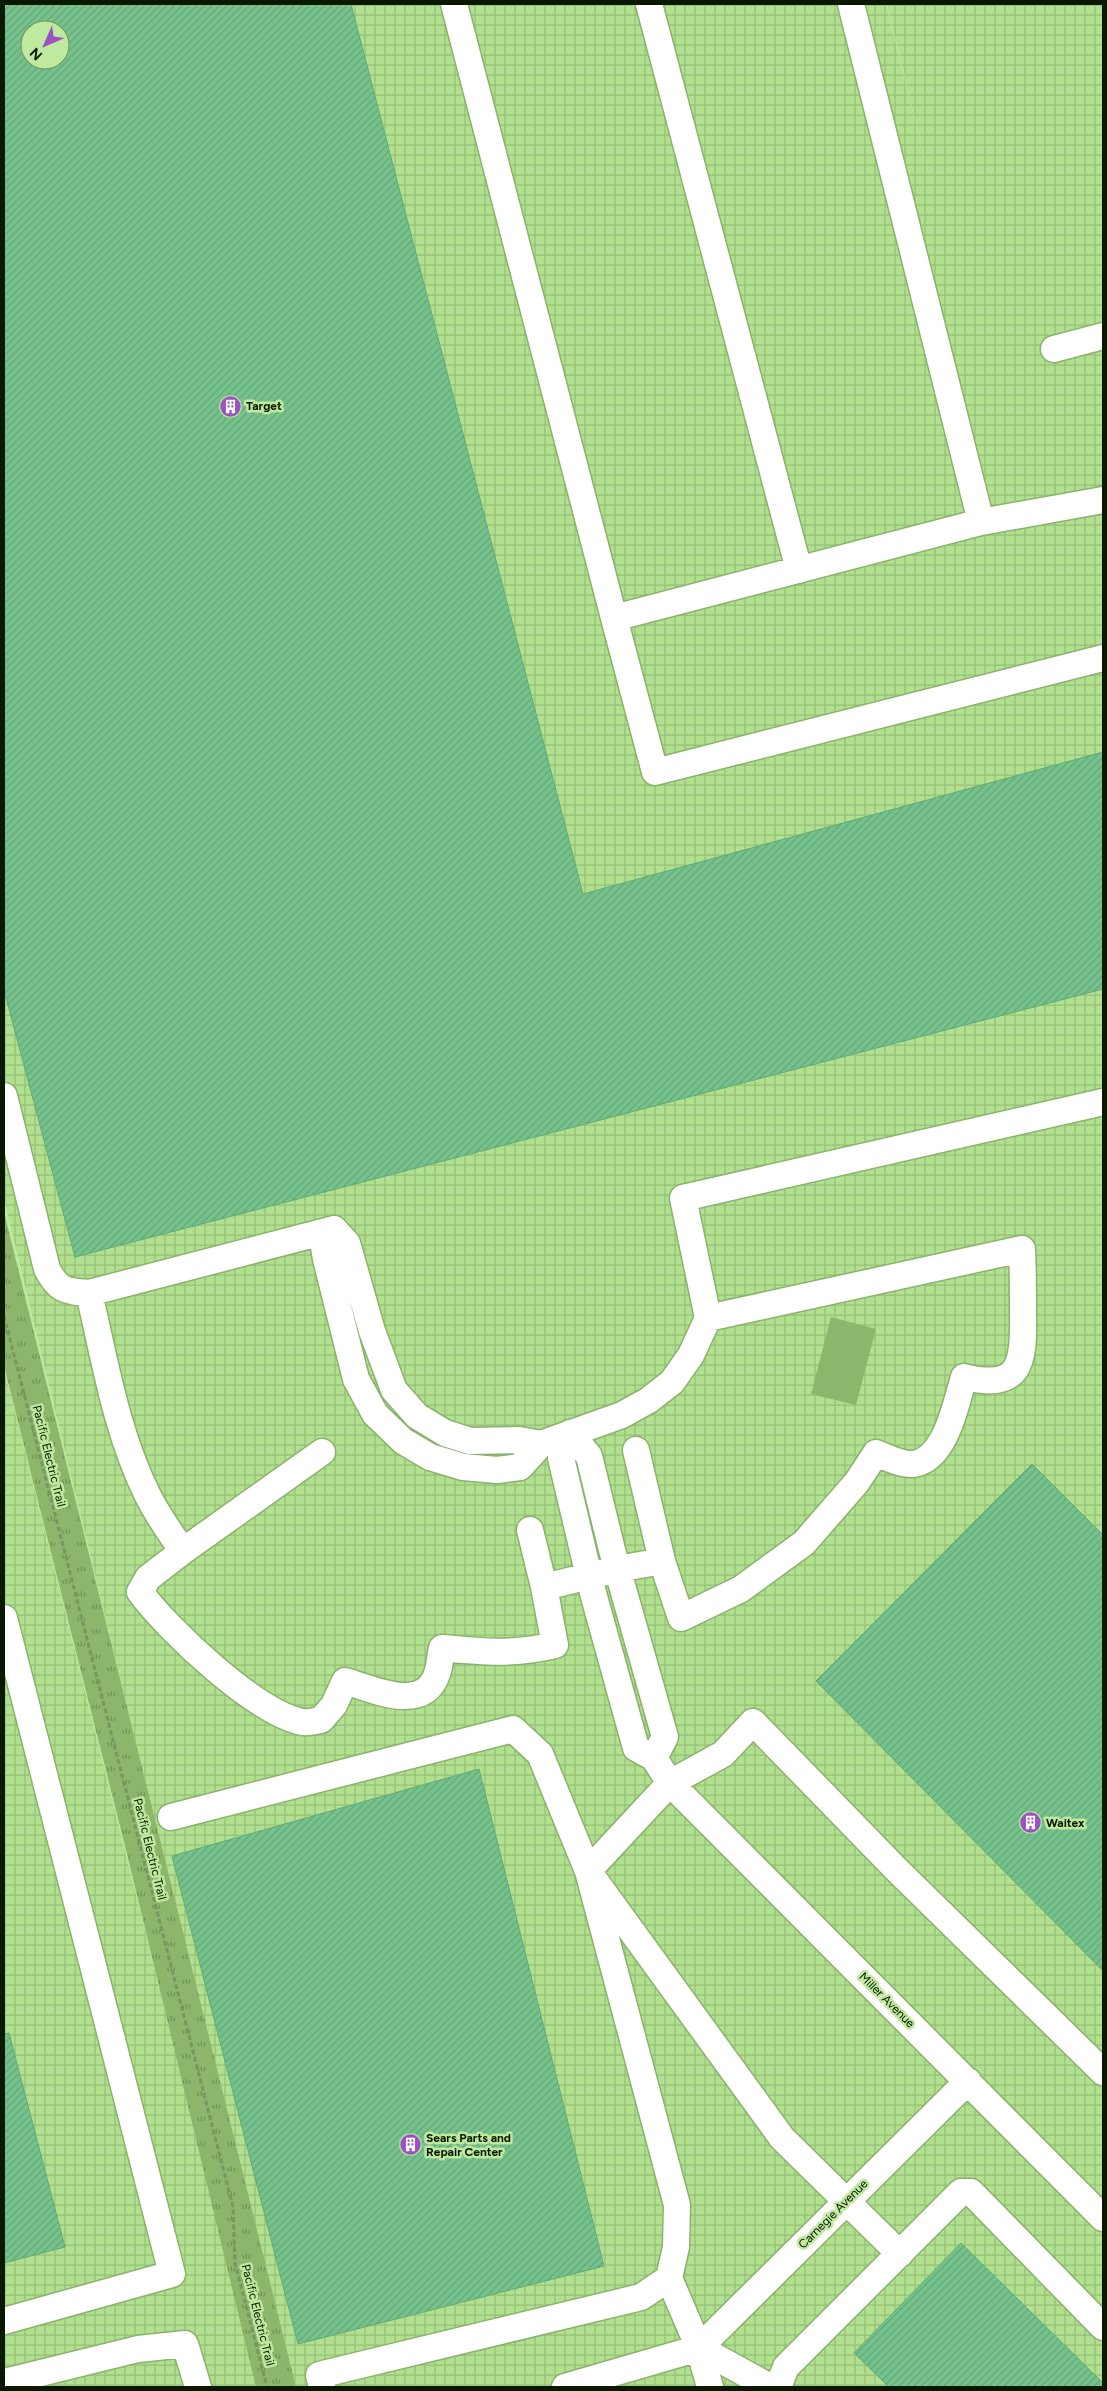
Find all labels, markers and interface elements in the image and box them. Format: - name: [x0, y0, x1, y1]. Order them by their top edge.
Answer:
- north arrow: [20, 20, 70, 70]
- text: N: [26, 44, 46, 64]
- building icon: Target: [218, 394, 242, 418]
- place label: Target: [246, 399, 282, 413]
- street label: Pacific Electric Trail: [30, 1404, 68, 1508]
- street label: Pacific Electric Trail: [131, 1797, 169, 1901]
- building icon: Waitex: [1018, 1811, 1042, 1835]
- place label: Waitex: [1046, 1816, 1085, 1830]
- street label: Miller Avenue: [856, 1969, 918, 2031]
- place label: Sears Parts and Repair Center: [426, 2131, 511, 2159]
- building icon: Sears Parts and Repair Center: [398, 2133, 422, 2157]
- street label: Carnegie Avenue: [796, 2176, 871, 2251]
- street label: Pacific Electric Trail: [239, 2263, 277, 2367]

